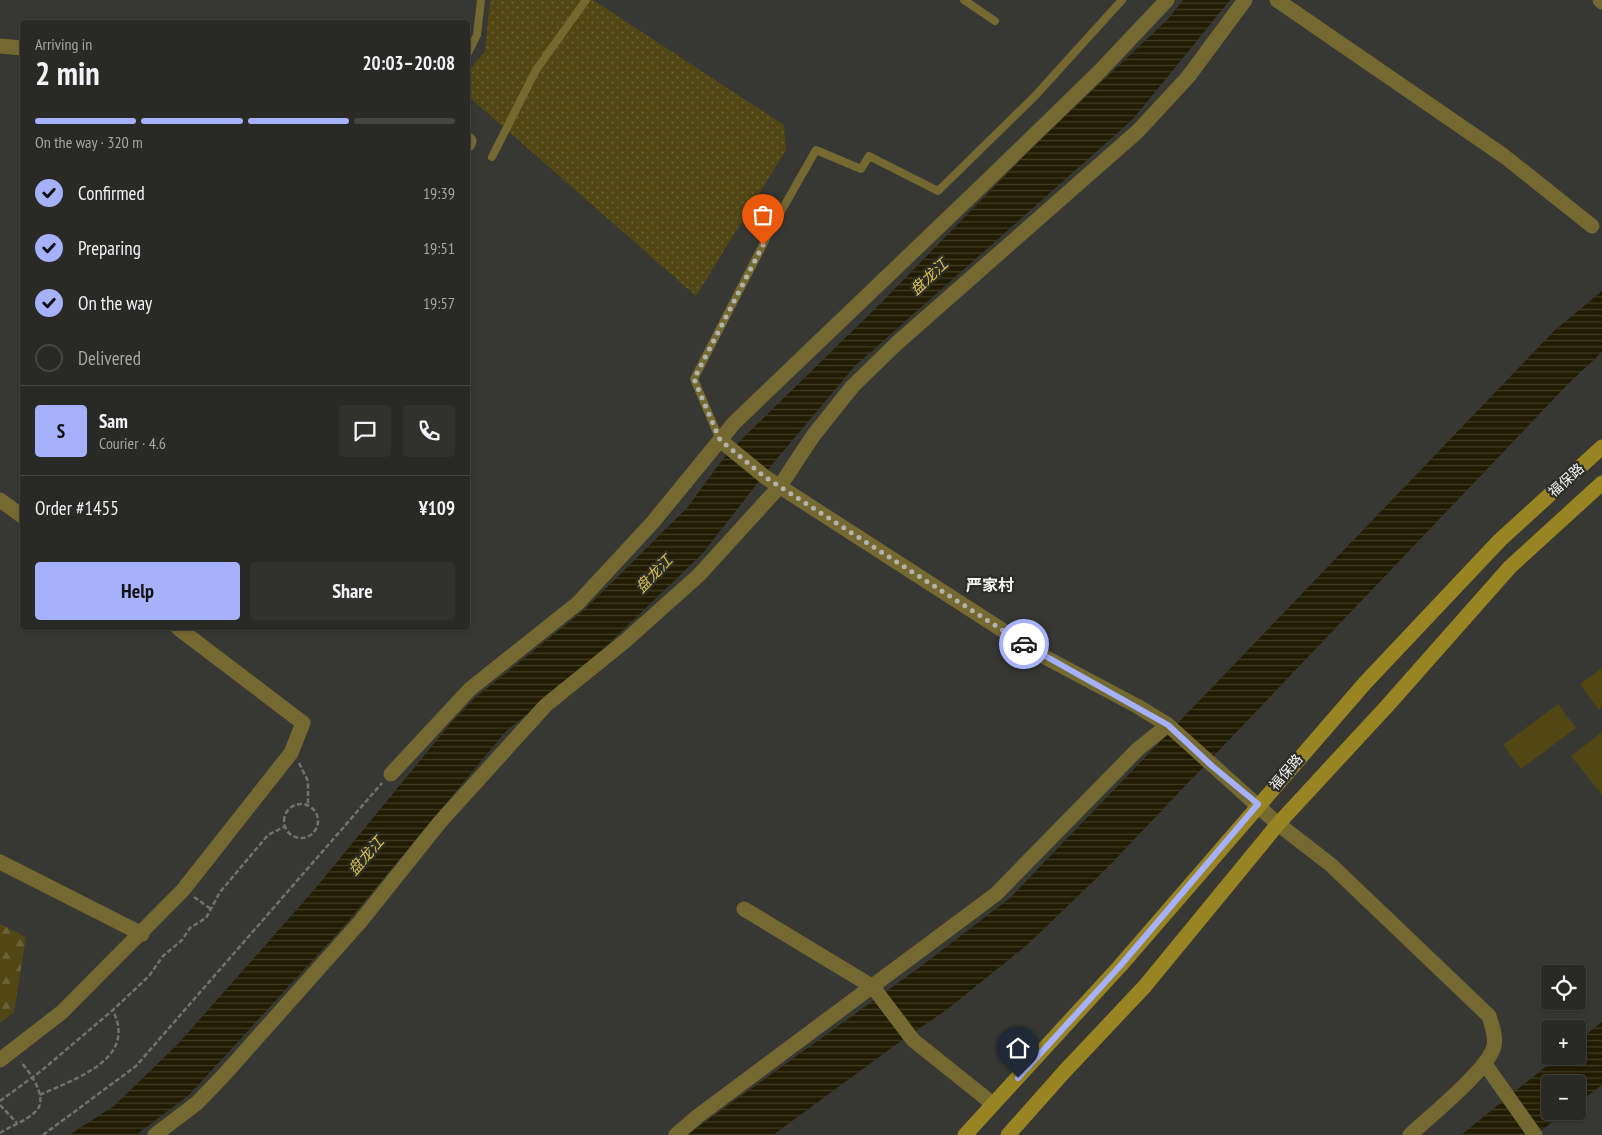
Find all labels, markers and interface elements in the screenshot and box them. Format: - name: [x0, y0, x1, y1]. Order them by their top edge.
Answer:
- text: Arriving in: [35, 34, 92, 54]
- text: 20:03–20:08: [362, 51, 455, 75]
- text: 2 min: [35, 52, 100, 94]
- text: On the way · 320 m: [35, 132, 143, 152]
- icon: check: [35, 179, 63, 207]
- text: Confirmed: [78, 181, 145, 205]
- text: 19:39: [423, 183, 455, 203]
- pin: [742, 194, 784, 245]
- icon: bag: [749, 201, 777, 229]
- icon: check: [35, 234, 63, 262]
- text: Preparing: [78, 236, 141, 260]
- text: 19:51: [423, 238, 455, 258]
- water label: 盘龙江: [906, 253, 953, 299]
- icon: check: [35, 289, 63, 317]
- text: On the way: [78, 291, 152, 315]
- text: 19:57: [423, 293, 455, 313]
- text: Delivered: [78, 346, 141, 370]
- button: chat: [339, 405, 391, 457]
- button: phone: [403, 405, 455, 457]
- text: Sam: [99, 409, 128, 433]
- text: S: [57, 419, 65, 443]
- text: Courier · 4.6: [99, 433, 166, 453]
- street label: 福保路: [1544, 459, 1588, 501]
- text: Order #1455: [35, 496, 119, 520]
- text: ¥109: [419, 496, 455, 520]
- water label: 盘龙江: [631, 549, 677, 596]
- button: Help: [35, 562, 240, 620]
- button: Share: [250, 562, 455, 620]
- district label: 严家村: [966, 575, 1014, 595]
- courier: [999, 619, 1049, 669]
- icon: car: [1010, 630, 1038, 658]
- street label: 福保路: [1265, 750, 1307, 794]
- water label: 盘龙江: [344, 831, 389, 879]
- map controls: [1541, 965, 1586, 1120]
- button: locate: [1541, 965, 1586, 1010]
- button: +: [1541, 1020, 1586, 1065]
- pin: [997, 1027, 1039, 1078]
- icon: home: [1004, 1034, 1032, 1062]
- button: −: [1541, 1075, 1586, 1120]

